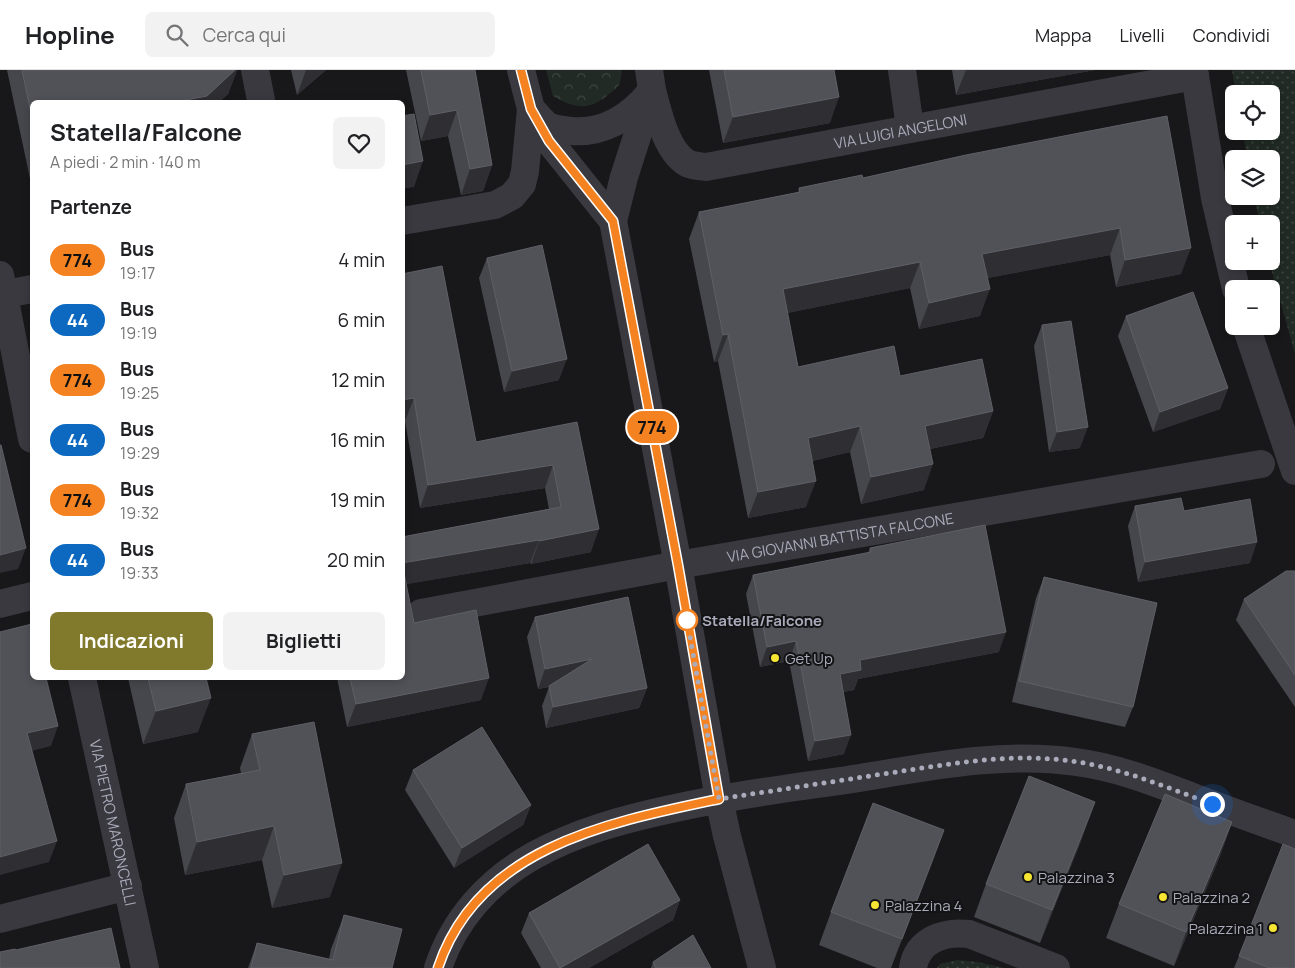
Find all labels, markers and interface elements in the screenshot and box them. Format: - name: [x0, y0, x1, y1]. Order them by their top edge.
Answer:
- search box: [145, 12, 495, 57]
- text: Hopline: [25, 18, 115, 51]
- icon: search: [163, 21, 191, 49]
- text: Cerca qui: [203, 22, 286, 48]
- text: Mappa: [1035, 23, 1091, 47]
- text: Livelli: [1119, 23, 1165, 47]
- text: Condividi: [1193, 23, 1270, 47]
- map controls: [1225, 85, 1280, 335]
- button: locate: [1225, 85, 1280, 140]
- street label: VIA LUIGI ANGELONI: [832, 108, 969, 153]
- text: Statella/Falcone: [50, 115, 242, 148]
- button: heart: [333, 117, 385, 169]
- button: layers: [1225, 150, 1280, 205]
- text: A piedi · 2 min · 140 m: [50, 151, 201, 173]
- text: Partenze: [50, 194, 132, 220]
- button: +: [1225, 215, 1280, 270]
- text: Bus: [120, 236, 154, 262]
- text: 4 min: [338, 247, 385, 273]
- text: 774: [63, 248, 92, 272]
- text: 19:17: [120, 262, 155, 284]
- button: −: [1225, 280, 1280, 335]
- text: Bus: [120, 296, 154, 322]
- text: 6 min: [338, 307, 385, 333]
- text: 44: [67, 308, 88, 332]
- text: 19:19: [120, 322, 157, 344]
- text: Bus: [120, 356, 154, 382]
- text: 12 min: [331, 367, 385, 393]
- text: 774: [63, 368, 92, 392]
- text: 19:25: [120, 382, 159, 404]
- line badge: 774: [623, 411, 681, 443]
- text: 774: [637, 415, 667, 439]
- text: Bus: [120, 416, 154, 442]
- text: 16 min: [330, 427, 385, 453]
- text: 44: [67, 428, 88, 452]
- text: 19:29: [120, 442, 160, 464]
- text: Bus: [120, 476, 154, 502]
- text: 19 min: [330, 487, 385, 513]
- text: 774: [63, 488, 92, 512]
- text: 19:32: [120, 502, 159, 524]
- street label: VIA GIOVANNI BATTISTA FALCONE: [725, 507, 955, 567]
- text: Bus: [120, 536, 154, 562]
- text: 20 min: [327, 547, 385, 573]
- text: 44: [67, 548, 88, 572]
- text: 19:33: [120, 562, 159, 584]
- marker: Statella/Falcone: [676, 609, 698, 631]
- place label: Statella/Falcone: [702, 610, 822, 631]
- button: Indicazioni: [50, 612, 213, 670]
- button: Biglietti: [223, 612, 385, 670]
- place label: Get Up: [785, 648, 833, 669]
- marker: Get Up: [769, 652, 781, 664]
- street label: VIA PIETRO MARONCELLI: [85, 738, 142, 908]
- your location: [1200, 792, 1225, 817]
- place label: Palazzina 3: [1038, 867, 1115, 888]
- marker: Palazzina 3: [1022, 871, 1034, 883]
- place label: Palazzina 2: [1173, 887, 1250, 908]
- marker: Palazzina 2: [1157, 891, 1169, 903]
- place label: Palazzina 4: [885, 895, 963, 916]
- marker: Palazzina 4: [869, 899, 881, 911]
- place label: Palazzina 1: [1189, 918, 1263, 939]
- marker: Palazzina 1: [1267, 922, 1279, 934]

